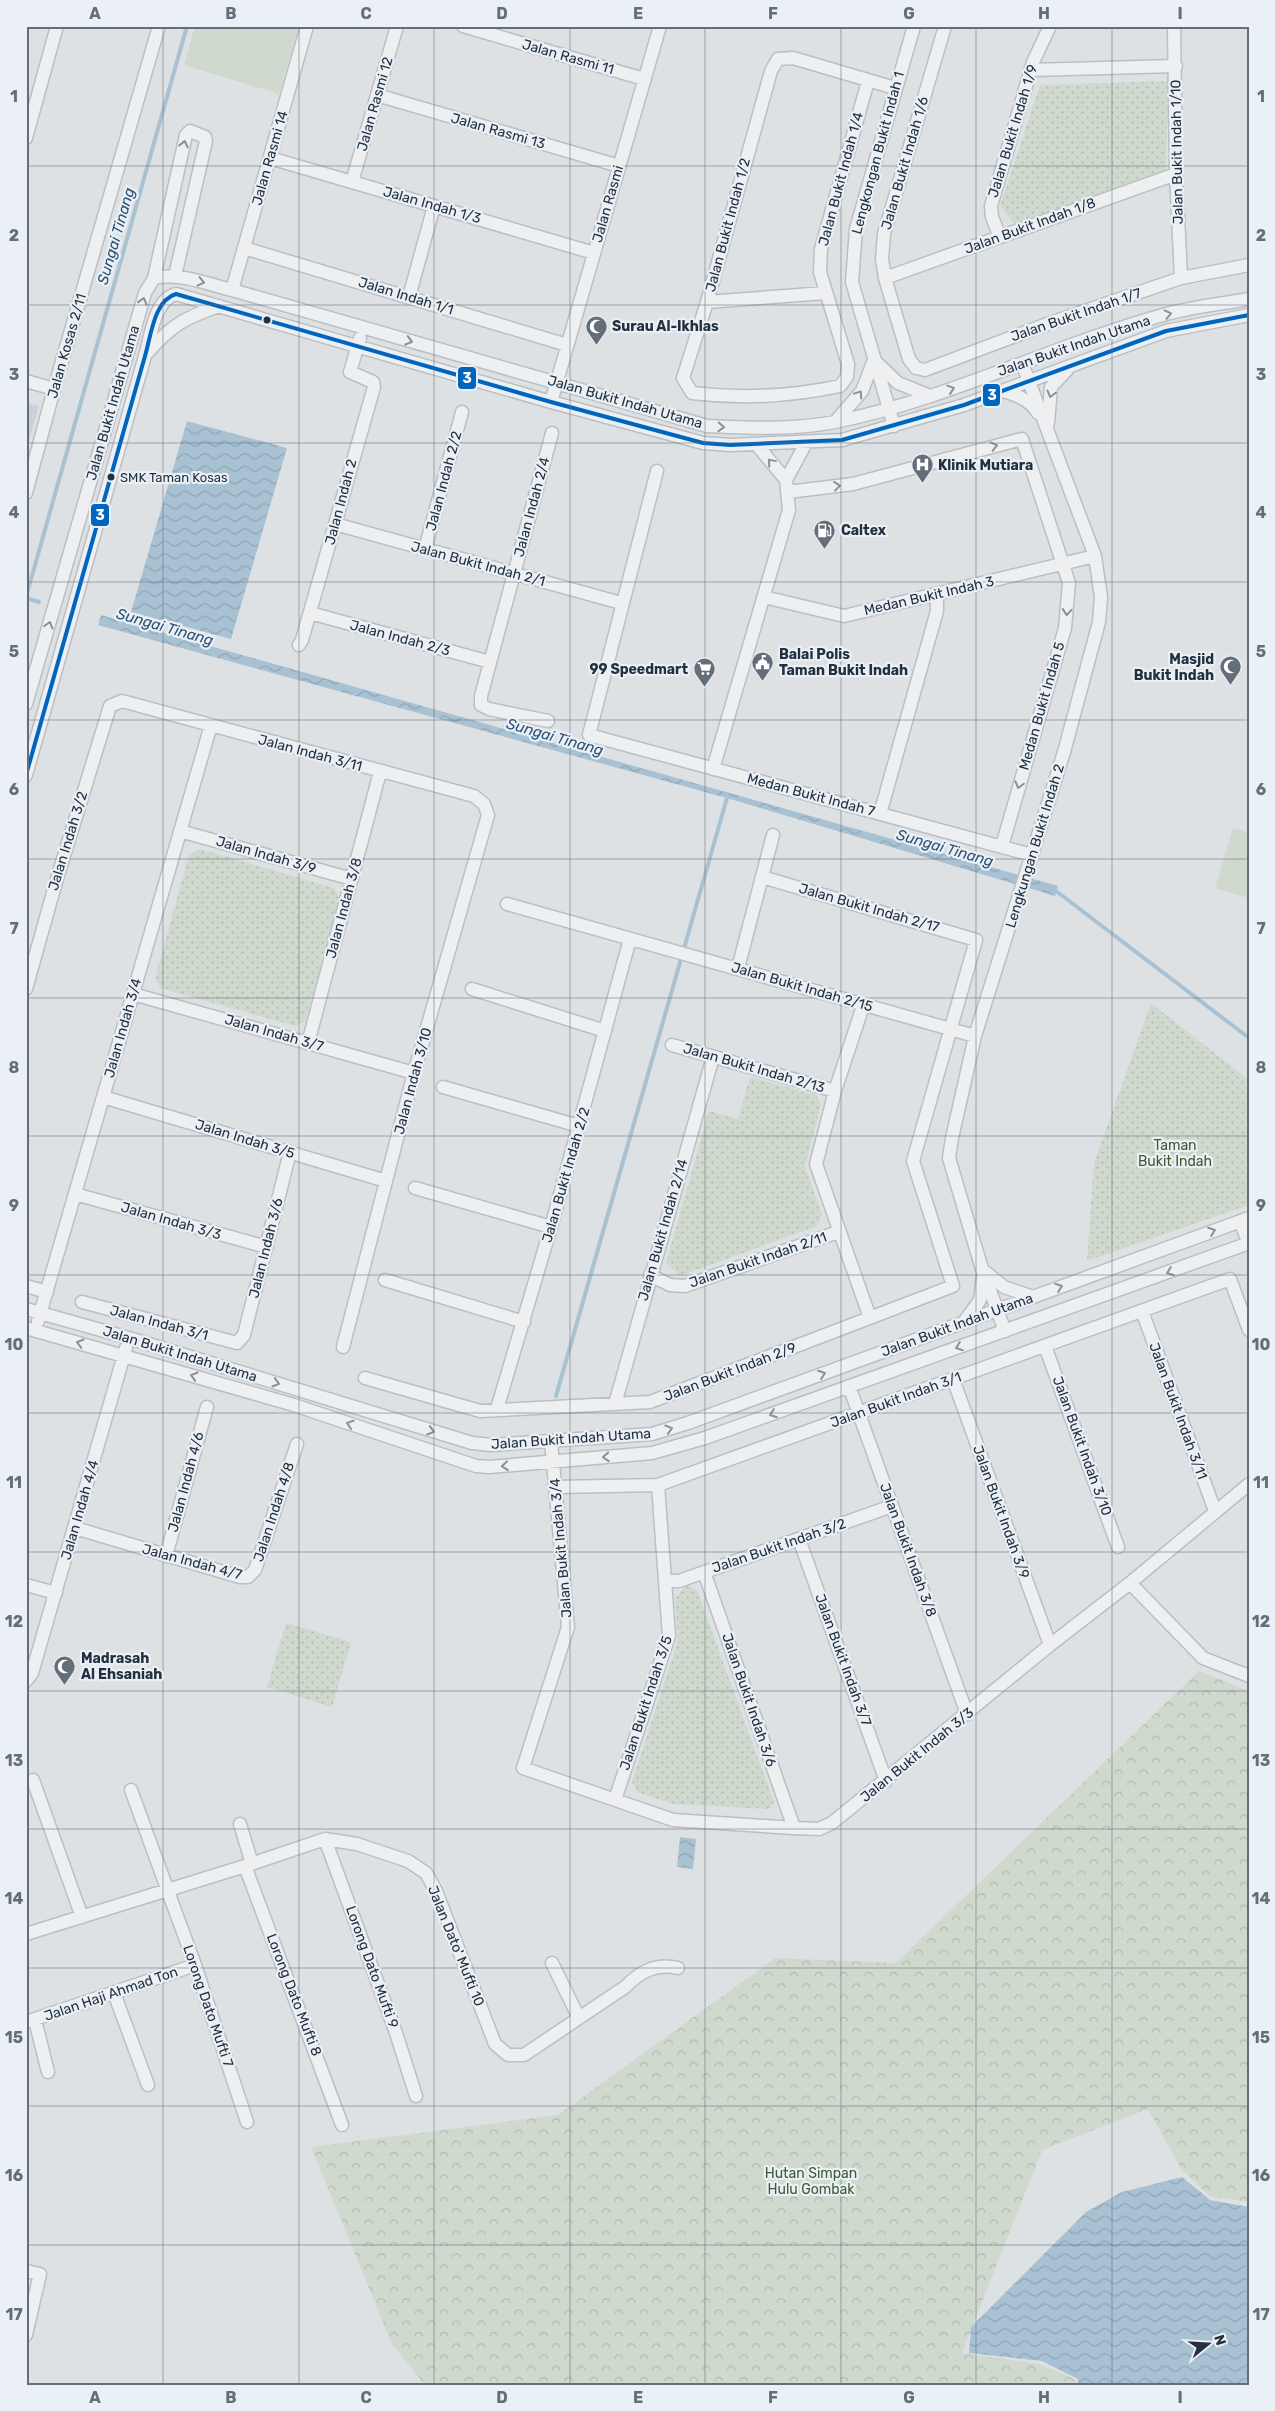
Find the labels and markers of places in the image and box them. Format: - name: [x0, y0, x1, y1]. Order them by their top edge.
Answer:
- mosque icon: Surau Al-Ikhlas: [584, 314, 608, 345]
- unlabelled marker: [262, 315, 272, 325]
- place label: Surau Al-Ikhlas: [612, 318, 719, 335]
- hospital icon: Klinik Mutiara: [910, 453, 934, 484]
- place label: Klinik Mutiara: [938, 457, 1033, 474]
- place label: SMK Taman Kosas: [120, 470, 228, 485]
- marker: SMK Taman Kosas: [106, 472, 116, 482]
- fuel station icon: Caltex: [813, 518, 837, 549]
- place label: Caltex: [841, 522, 887, 539]
- place label: Balai Polis Taman Bukit Indah: [779, 646, 908, 679]
- public building icon: Balai Polis Taman Bukit Indah: [751, 650, 775, 681]
- place label: Masjid Bukit Indah: [1134, 651, 1214, 684]
- mosque icon: Masjid Bukit Indah: [1218, 655, 1242, 686]
- supermarket icon: 99 Speedmart: [692, 657, 716, 688]
- place label: 99 Speedmart: [590, 661, 688, 678]
- place label: Madrasah Al Ehsaniah: [81, 1650, 162, 1683]
- mosque icon: Madrasah Al Ehsaniah: [53, 1654, 77, 1685]

